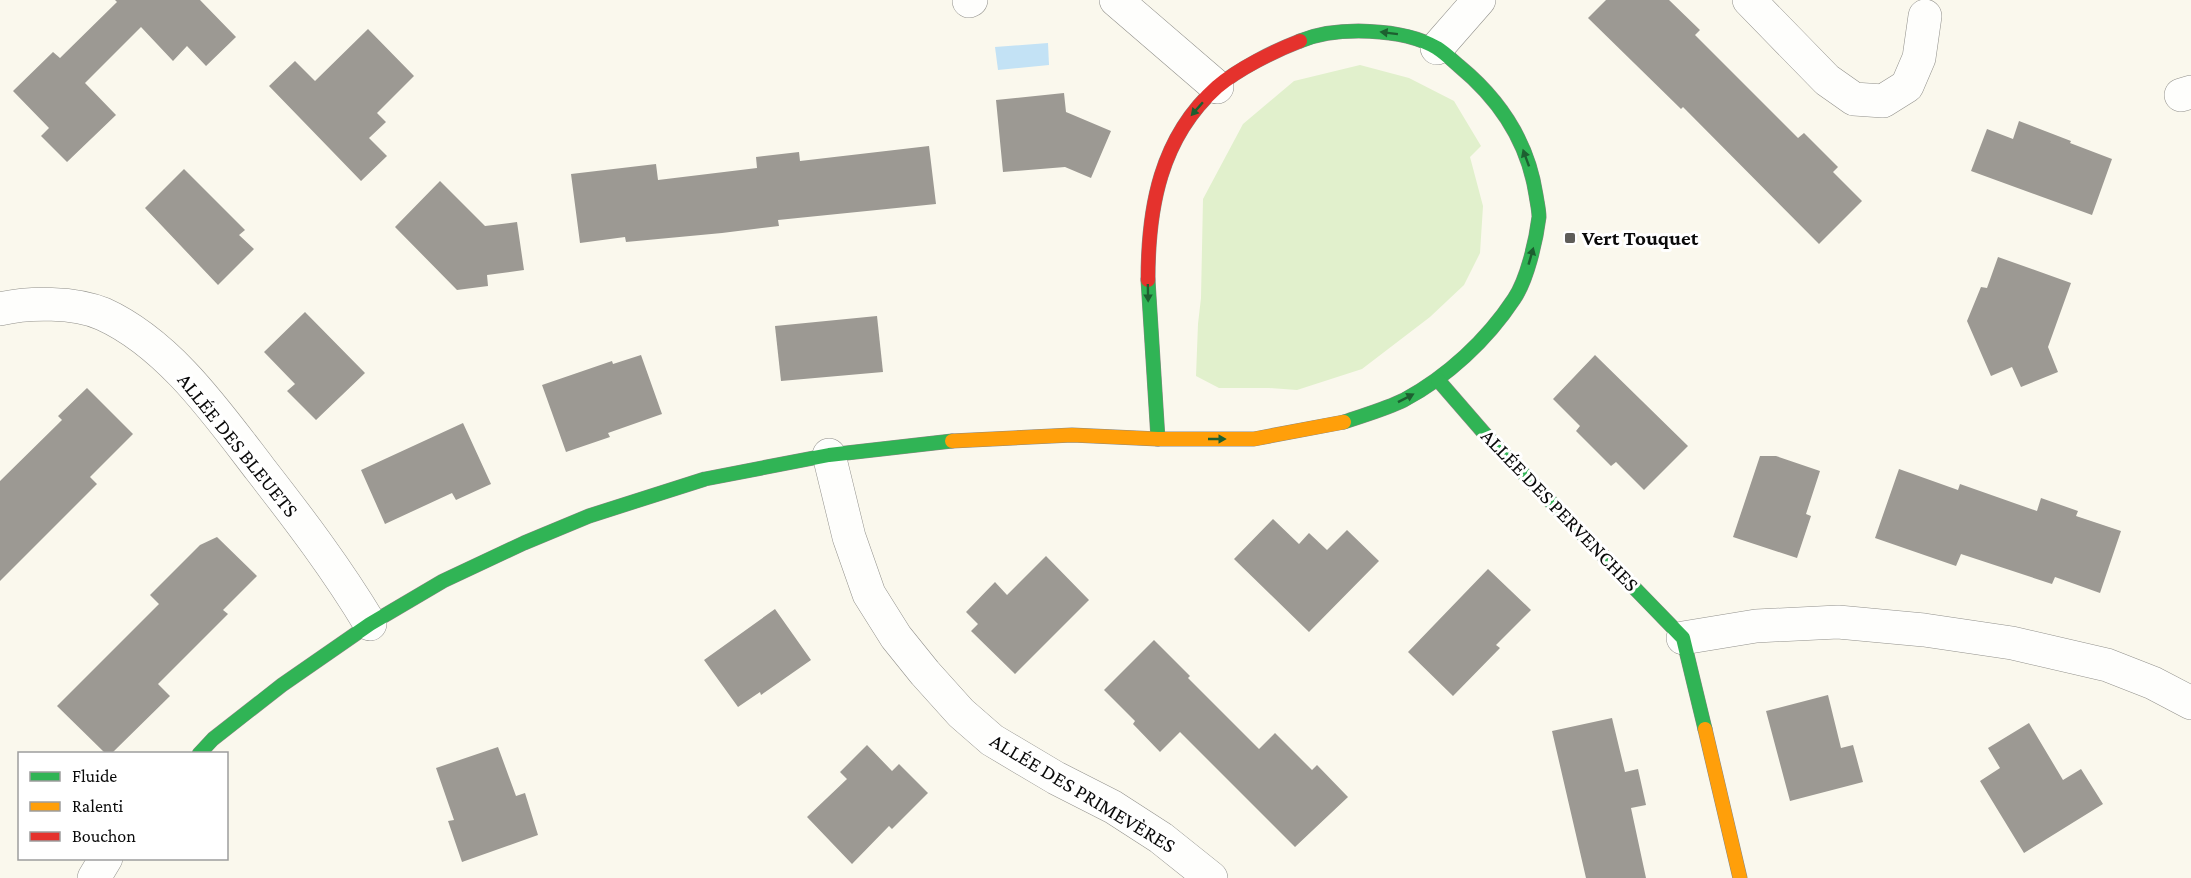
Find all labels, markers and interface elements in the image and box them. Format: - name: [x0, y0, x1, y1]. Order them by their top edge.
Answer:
- one-way arrow: [1379, 29, 1398, 38]
- one-way arrow: [1191, 101, 1204, 116]
- one-way arrow: [1521, 149, 1531, 167]
- place label: Vert Touquet: [1581, 226, 1699, 250]
- marker: Vert Touquet: [1563, 231, 1577, 245]
- one-way arrow: [1527, 247, 1536, 265]
- one-way arrow: [1144, 283, 1153, 302]
- street label: ALLÉE DES BLEUETS: [173, 368, 304, 522]
- one-way arrow: [1397, 393, 1414, 403]
- street label: ALLÉE DES PERVENCHES: [1476, 424, 1644, 596]
- one-way arrow: [1207, 434, 1226, 444]
- street label: ALLÉE DES PRIMEVÈRES: [986, 728, 1180, 858]
- legend: [18, 752, 228, 860]
- text: Fluide: [72, 766, 117, 786]
- text: Ralenti: [72, 796, 123, 816]
- text: Bouchon: [72, 826, 136, 846]

